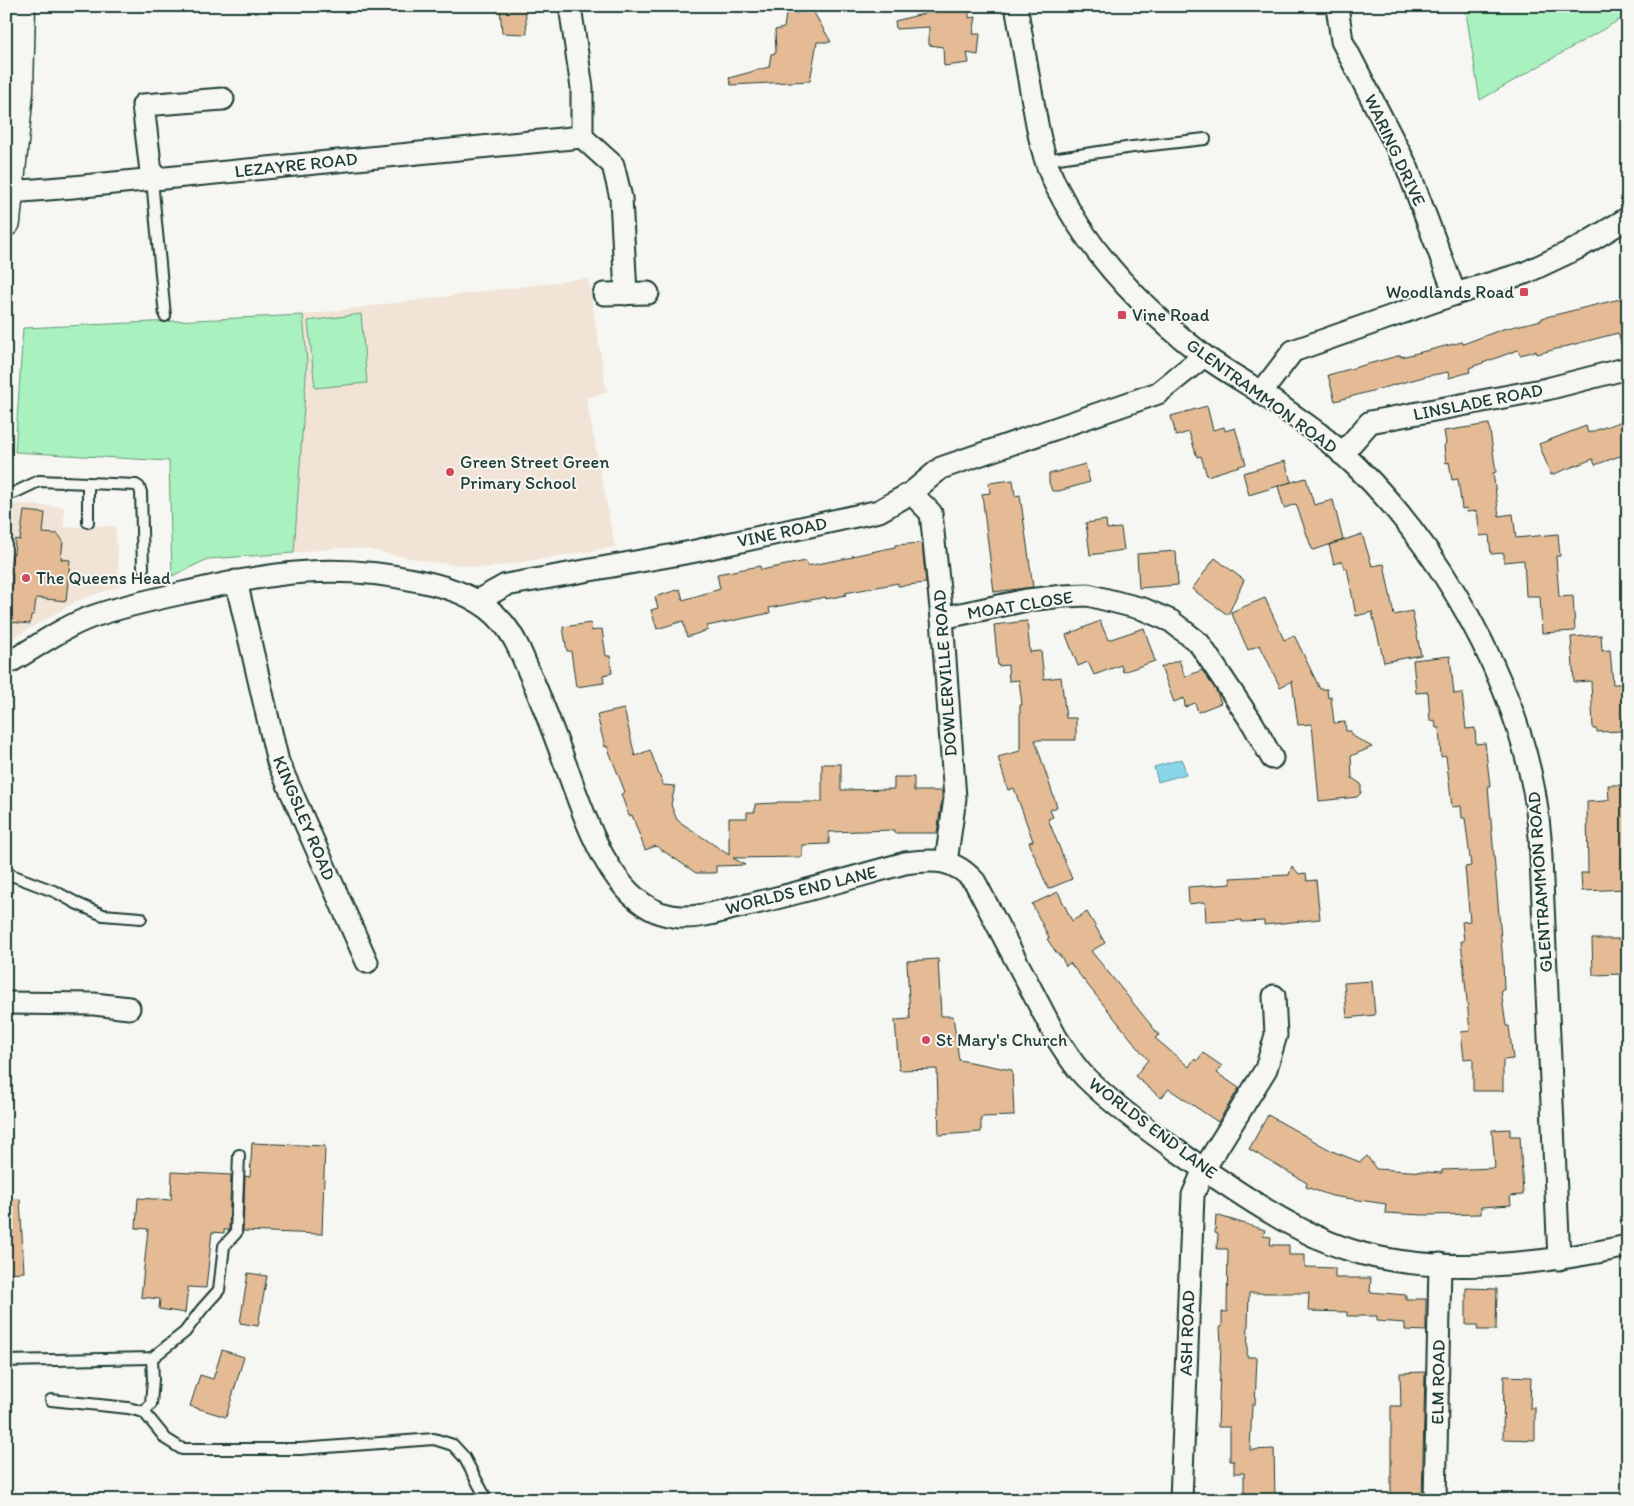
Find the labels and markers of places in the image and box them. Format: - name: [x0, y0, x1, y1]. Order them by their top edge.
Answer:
- place label: Woodlands Road: [1386, 281, 1514, 303]
- marker: Woodlands Road: [1518, 286, 1530, 298]
- place label: Vine Road: [1132, 304, 1210, 326]
- marker: Vine Road: [1116, 309, 1128, 321]
- place label: Green Street Green Primary School: [460, 451, 609, 494]
- marker: Green Street Green Primary School: [444, 466, 456, 478]
- place label: The Queens Head: [36, 567, 171, 589]
- marker: The Queens Head: [20, 572, 32, 584]
- place label: St Mary's Church: [936, 1029, 1067, 1051]
- marker: St Mary's Church: [920, 1034, 932, 1046]

